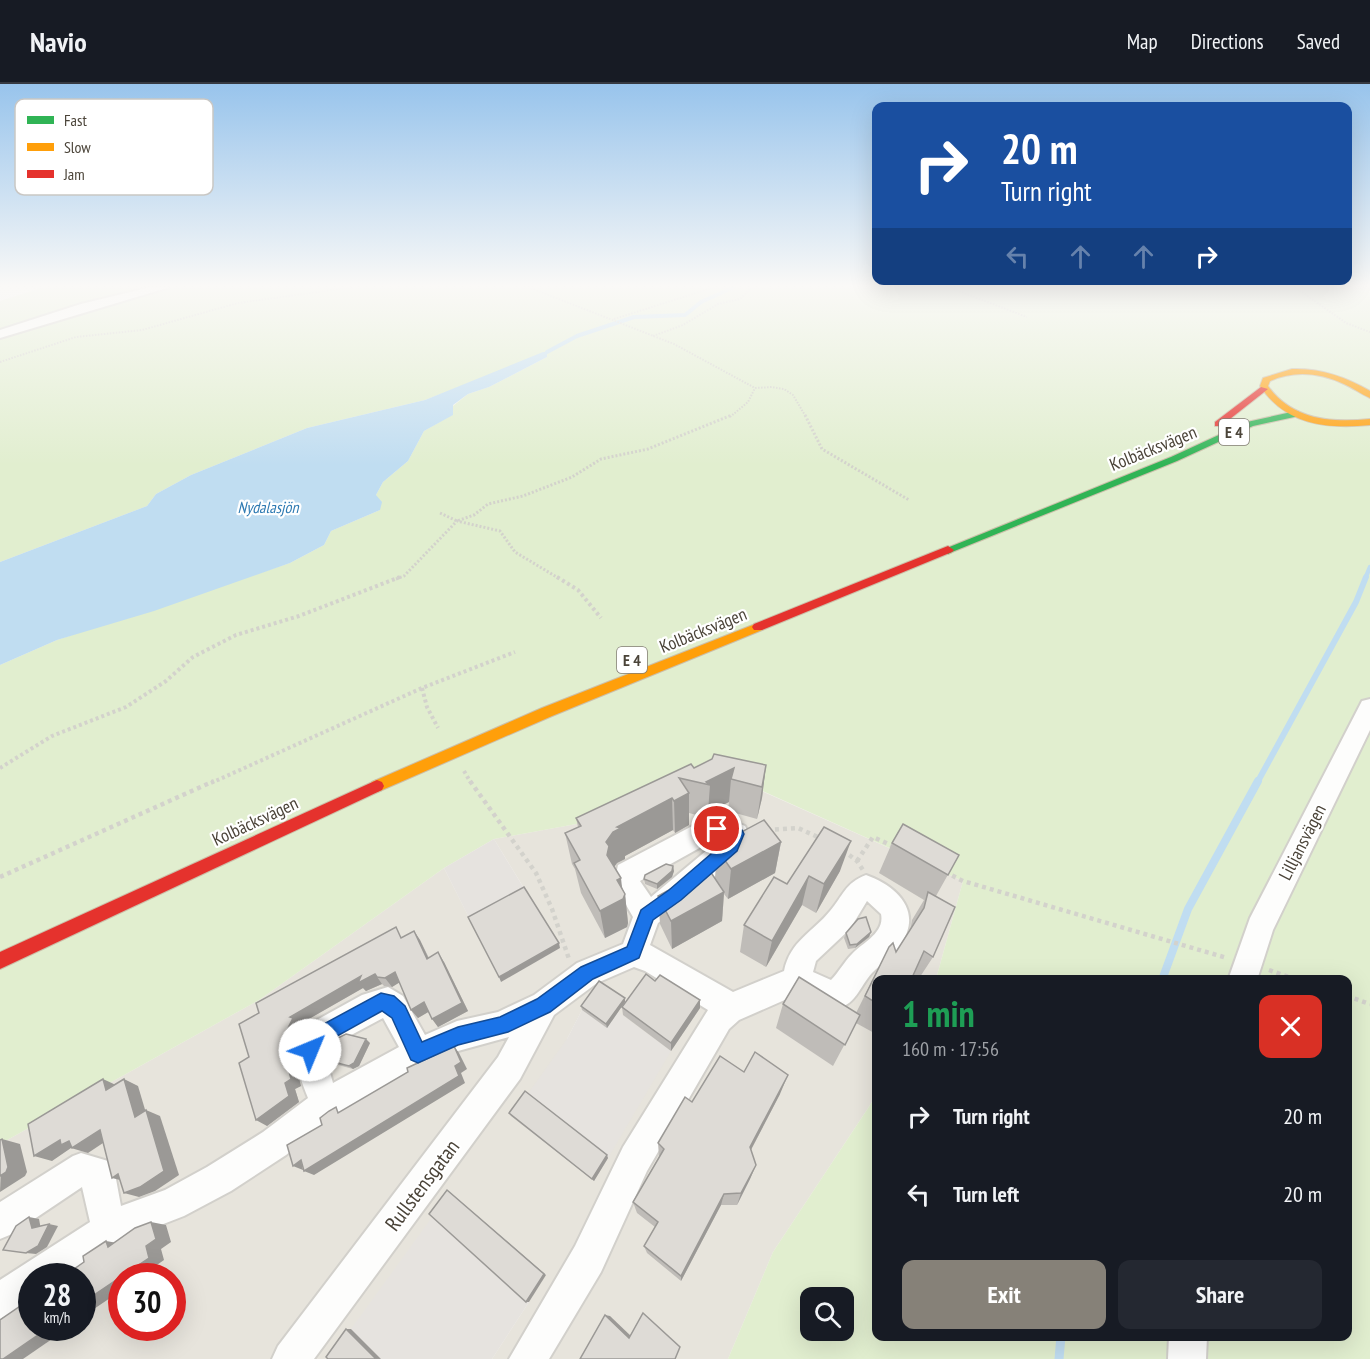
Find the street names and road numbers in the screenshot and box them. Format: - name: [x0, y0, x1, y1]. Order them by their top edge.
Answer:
- road number: E 4: [1219, 419, 1249, 445]
- street label: Kolbäcksvägen: [1106, 420, 1200, 476]
- street label: Kolbäcksvägen: [656, 602, 750, 658]
- road number: E 4: [617, 647, 647, 673]
- street label: Kolbäcksvägen: [208, 791, 302, 851]
- street label: Lilljansvägen: [1273, 800, 1331, 884]
- street label: Rullstensgatan: [379, 1134, 465, 1236]

